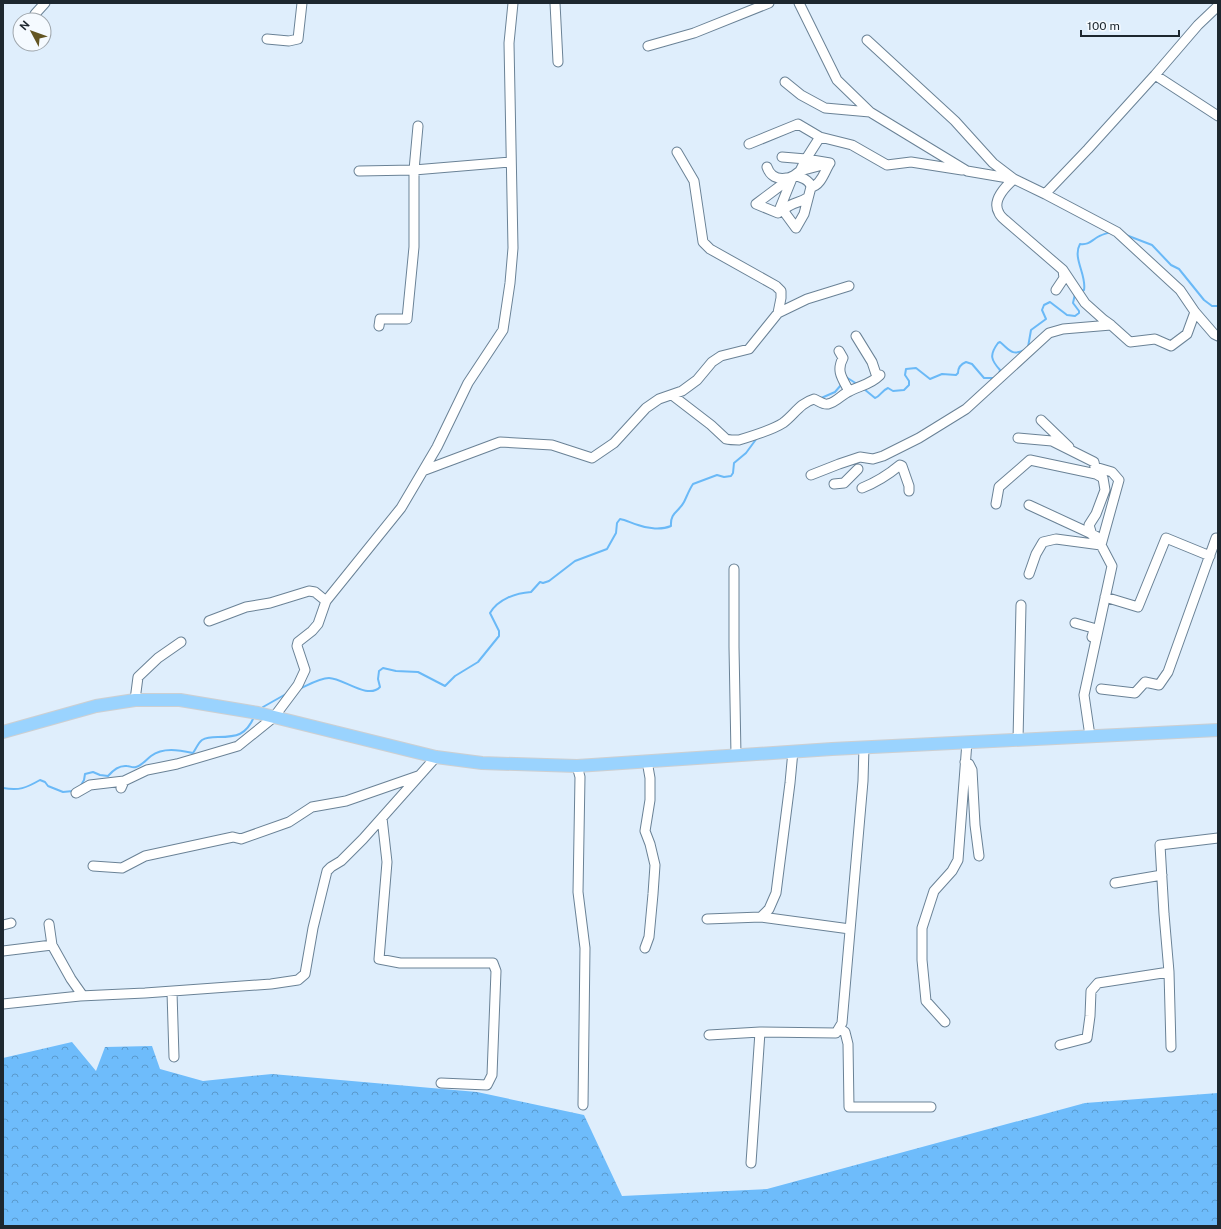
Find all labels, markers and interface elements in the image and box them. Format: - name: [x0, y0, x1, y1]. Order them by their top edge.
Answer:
- north arrow: [12, 12, 52, 52]
- scale bar: [1081, 12, 1179, 38]
- text: N: [17, 18, 32, 33]
- text: 100 m: [1087, 19, 1120, 33]

